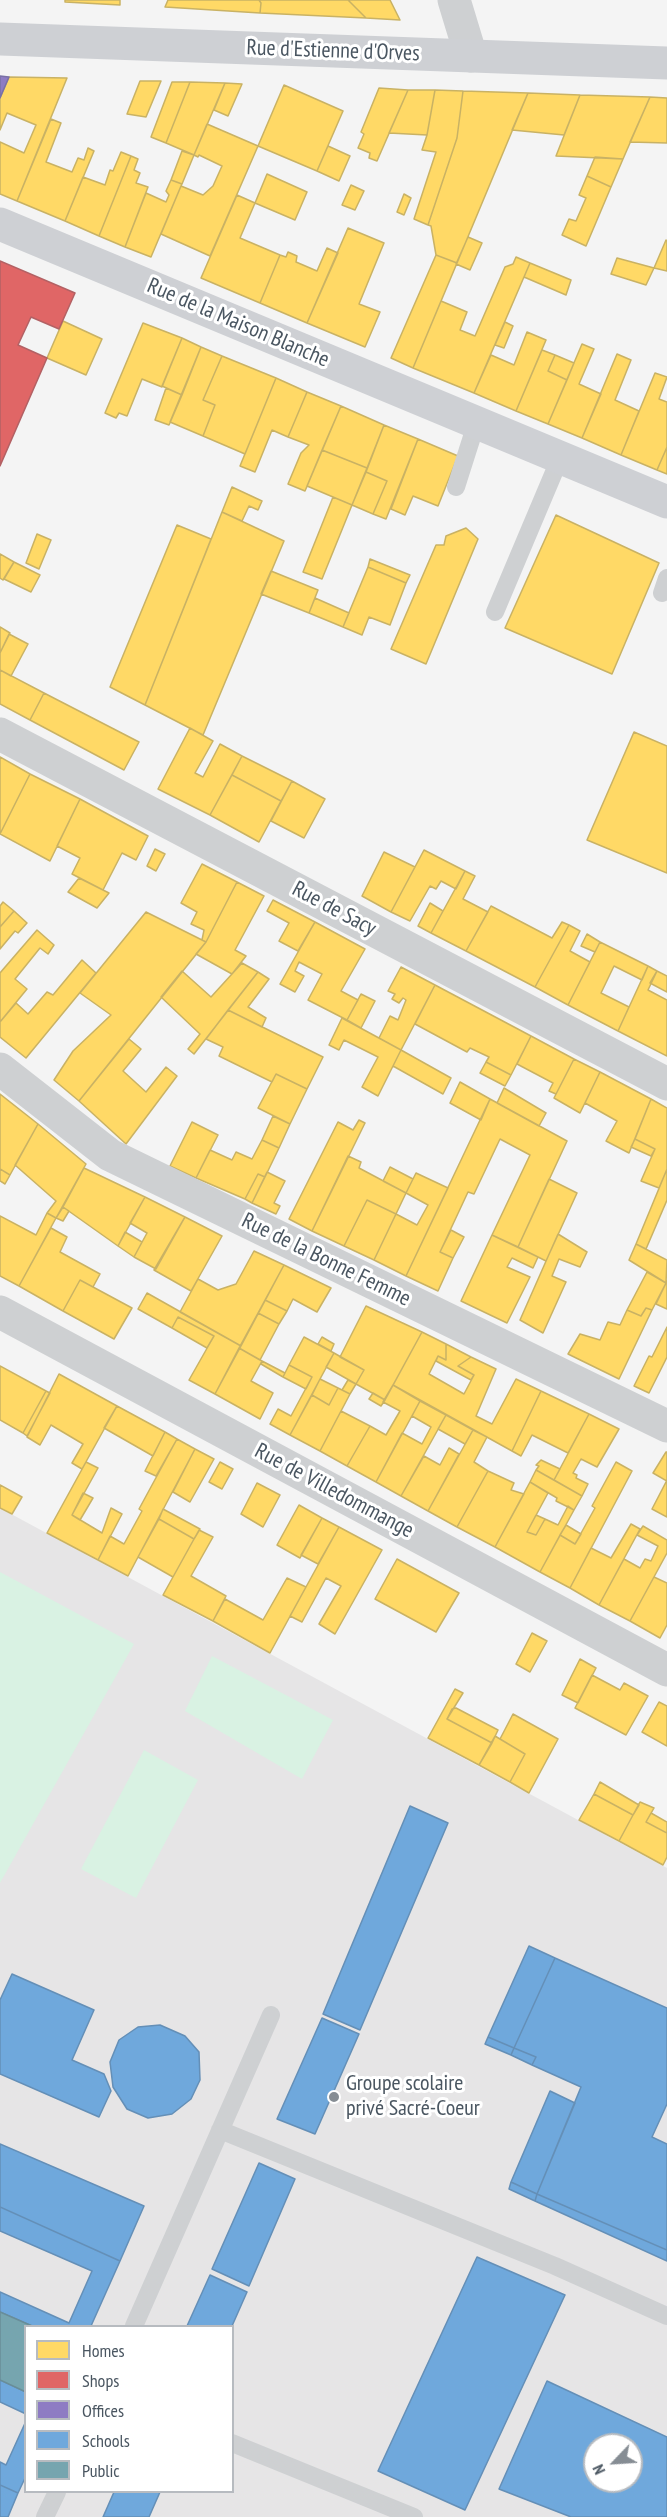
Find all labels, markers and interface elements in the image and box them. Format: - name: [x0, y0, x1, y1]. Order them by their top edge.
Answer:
- street label: Rue d'Estienne d'Orves: [246, 35, 420, 67]
- street label: Rue de la Maison Blanche: [143, 273, 333, 373]
- street label: Rue de Sacy: [288, 876, 380, 942]
- street label: Rue de la Bonne Femme: [237, 1208, 415, 1312]
- street label: Rue de Villedommange: [250, 1438, 418, 1544]
- place label: Groupe scolaire privé Sacré-Coeur: [346, 2071, 480, 2122]
- marker: Groupe scolaire privé Sacré-Coeur: [327, 2090, 341, 2104]
- legend: [24, 2325, 234, 2493]
- text: Homes: [82, 2339, 125, 2362]
- text: Shops: [82, 2369, 119, 2392]
- text: Offices: [82, 2399, 124, 2422]
- text: Schools: [82, 2429, 130, 2452]
- north arrow: [583, 2433, 643, 2493]
- text: Public: [82, 2459, 120, 2482]
- text: N: [588, 2462, 609, 2478]

